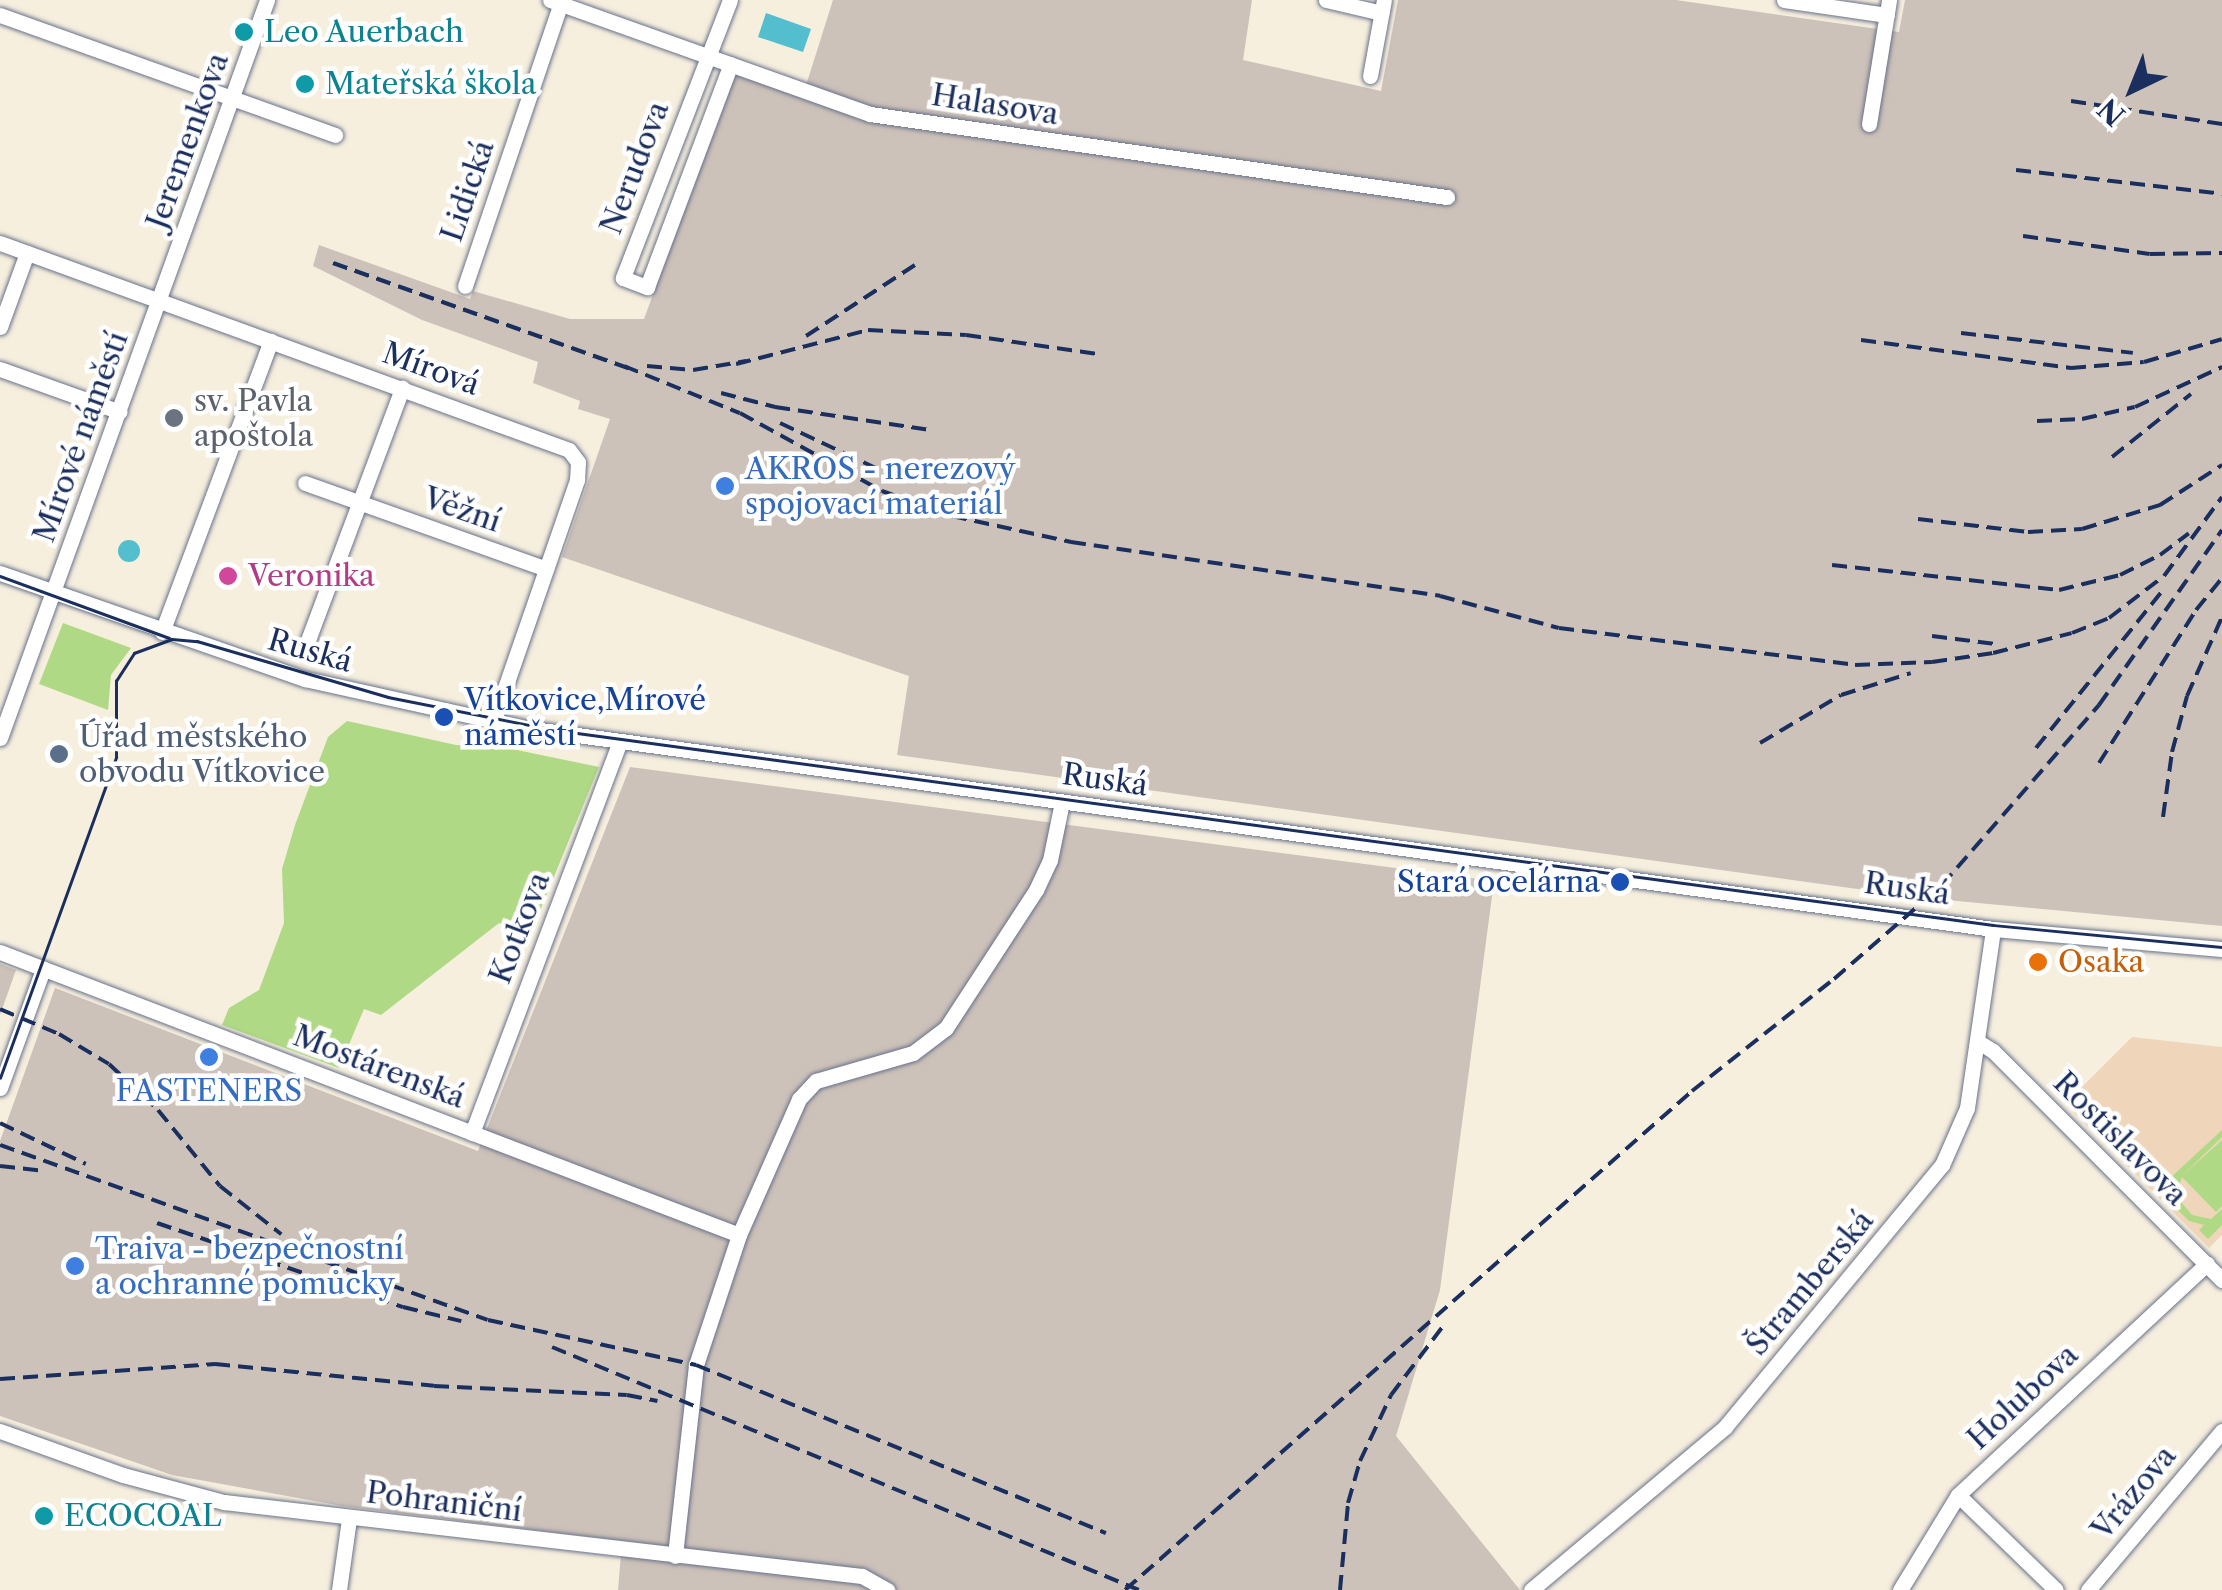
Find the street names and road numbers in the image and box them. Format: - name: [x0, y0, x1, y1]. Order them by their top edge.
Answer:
- street label: Jeremenkova: [140, 48, 236, 234]
- street label: Halasova: [929, 77, 1061, 133]
- street label: Nerudova: [593, 97, 677, 239]
- street label: Lidická: [434, 136, 502, 246]
- street label: Mírové náměstí: [26, 327, 136, 547]
- street label: Mírová: [378, 335, 484, 403]
- street label: Věžní: [419, 480, 505, 540]
- street label: Ruská: [264, 622, 356, 680]
- street label: Ruská: [1060, 756, 1150, 804]
- street label: Ruská: [1862, 865, 1952, 913]
- street label: Kotkova: [482, 867, 558, 989]
- street label: Mostárenská: [288, 1018, 470, 1116]
- street label: Rostislavova: [2046, 1065, 2194, 1213]
- street label: Štramberská: [1739, 1203, 1881, 1363]
- street label: Holubova: [1960, 1337, 2086, 1457]
- street label: Vrázova: [2084, 1439, 2184, 1547]
- street label: Pohraniční: [364, 1475, 524, 1529]

